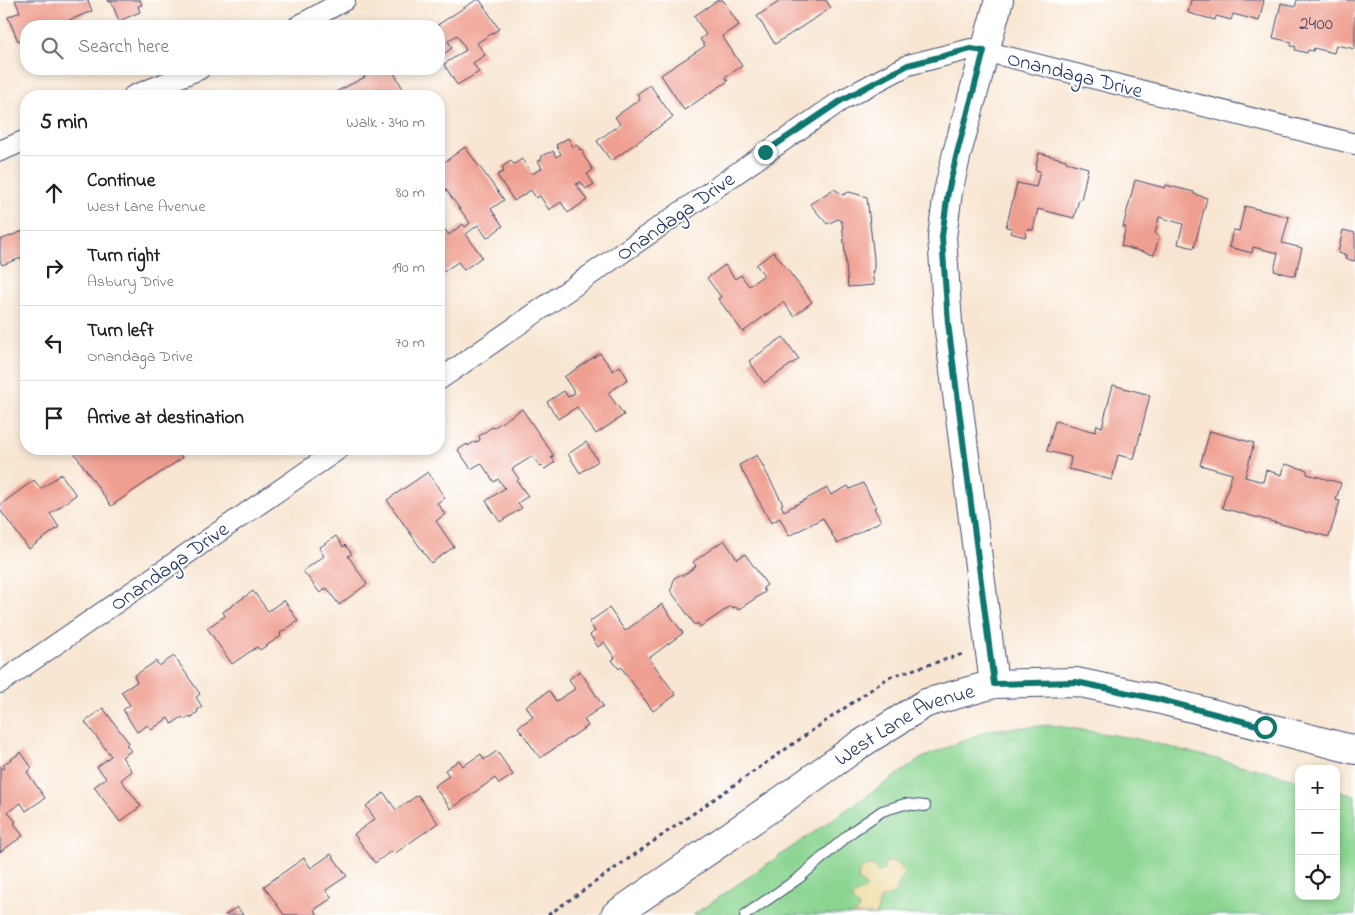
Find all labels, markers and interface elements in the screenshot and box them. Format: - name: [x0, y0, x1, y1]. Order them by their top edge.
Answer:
- house number: 2400: [1299, 11, 1333, 38]
- search box: [20, 20, 445, 75]
- icon: search: [38, 34, 66, 62]
- text: Search here: [78, 34, 169, 61]
- street label: Onandaga Drive: [1003, 45, 1146, 109]
- text: 5 min: [40, 108, 88, 138]
- text: Walk · 340 m: [346, 111, 425, 135]
- route end: [754, 141, 777, 164]
- street label: Onandaga Drive: [611, 165, 743, 271]
- text: Continue: [87, 168, 155, 195]
- icon: ahead: [40, 179, 68, 207]
- text: 80 m: [396, 181, 425, 205]
- text: West Lane Avenue: [87, 195, 206, 219]
- text: Turn right: [87, 243, 160, 270]
- icon: right: [40, 254, 68, 282]
- text: 190 m: [392, 256, 425, 280]
- text: Asbury Drive: [87, 270, 174, 294]
- text: Turn left: [87, 318, 154, 345]
- icon: left: [40, 329, 68, 357]
- text: 70 m: [395, 331, 425, 355]
- text: Onandaga Drive: [87, 345, 193, 369]
- icon: arrive: [40, 404, 68, 432]
- text: Arrive at destination: [87, 405, 244, 432]
- street label: Onandaga Drive: [105, 515, 237, 621]
- street label: West Lane Avenue: [829, 677, 979, 775]
- route start: [1254, 716, 1277, 739]
- map controls: [1295, 765, 1340, 900]
- button: +: [1295, 765, 1340, 810]
- button: −: [1295, 810, 1340, 855]
- button: locate: [1295, 855, 1340, 900]

